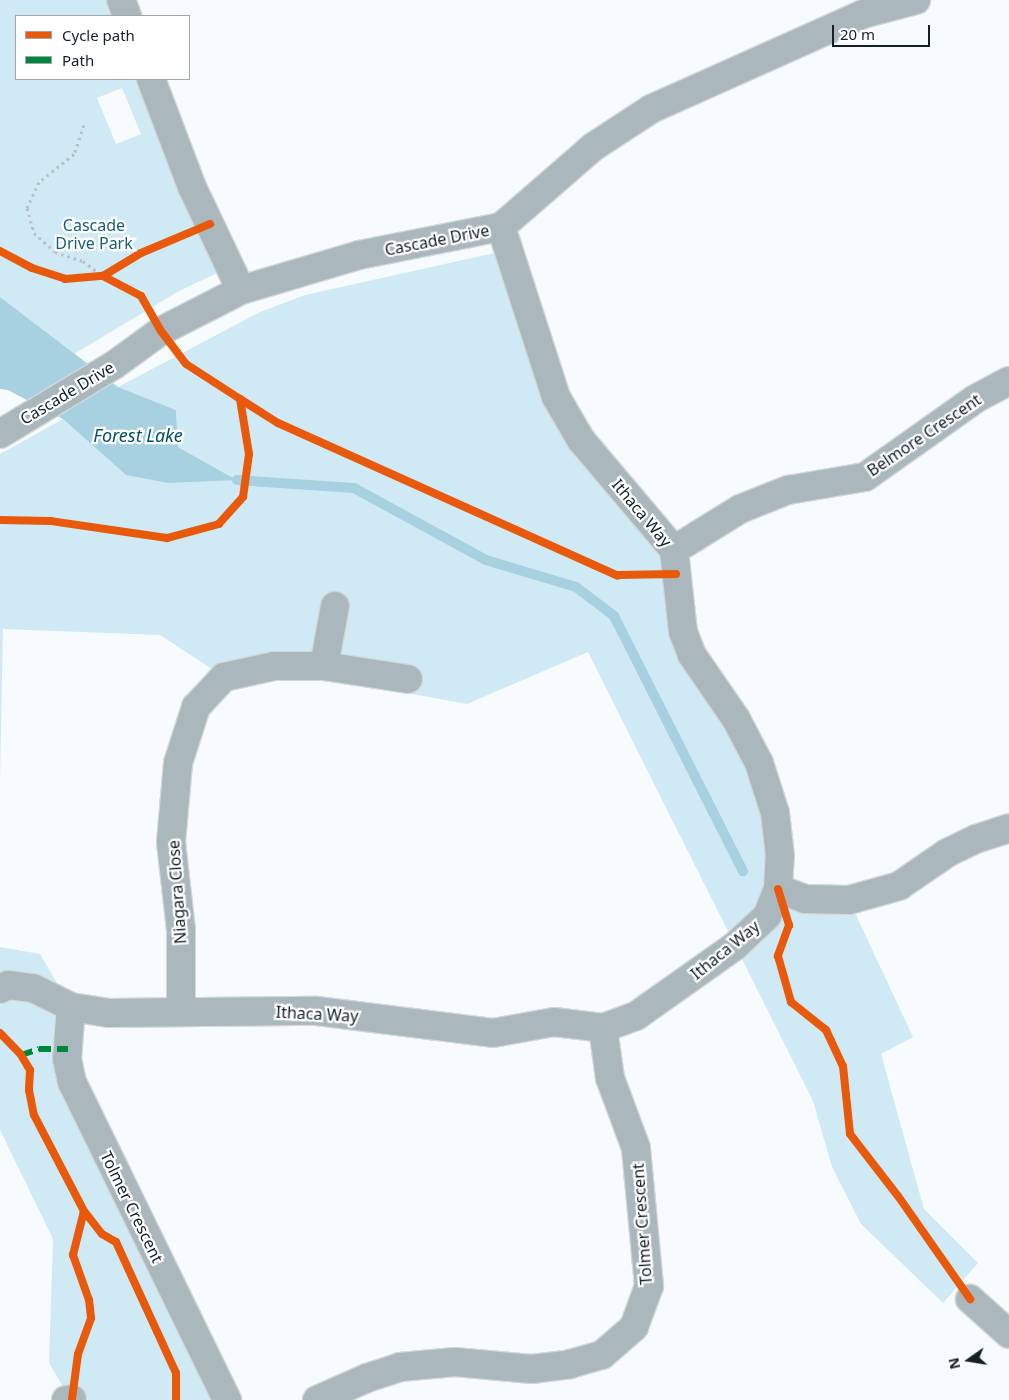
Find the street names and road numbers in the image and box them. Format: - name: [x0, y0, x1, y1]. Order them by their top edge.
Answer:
- street label: Cascade Drive: [383, 220, 491, 260]
- street label: Cascade Drive: [17, 357, 117, 429]
- street label: Belmore Crescent: [863, 390, 985, 480]
- street label: Ithaca Way: [608, 475, 676, 551]
- street label: Niagara Close: [164, 839, 190, 945]
- street label: Ithaca Way: [687, 917, 763, 983]
- street label: Ithaca Way: [275, 1002, 359, 1026]
- street label: Tolmer Crescent: [97, 1148, 167, 1266]
- street label: Tolmer Crescent: [628, 1163, 656, 1285]

